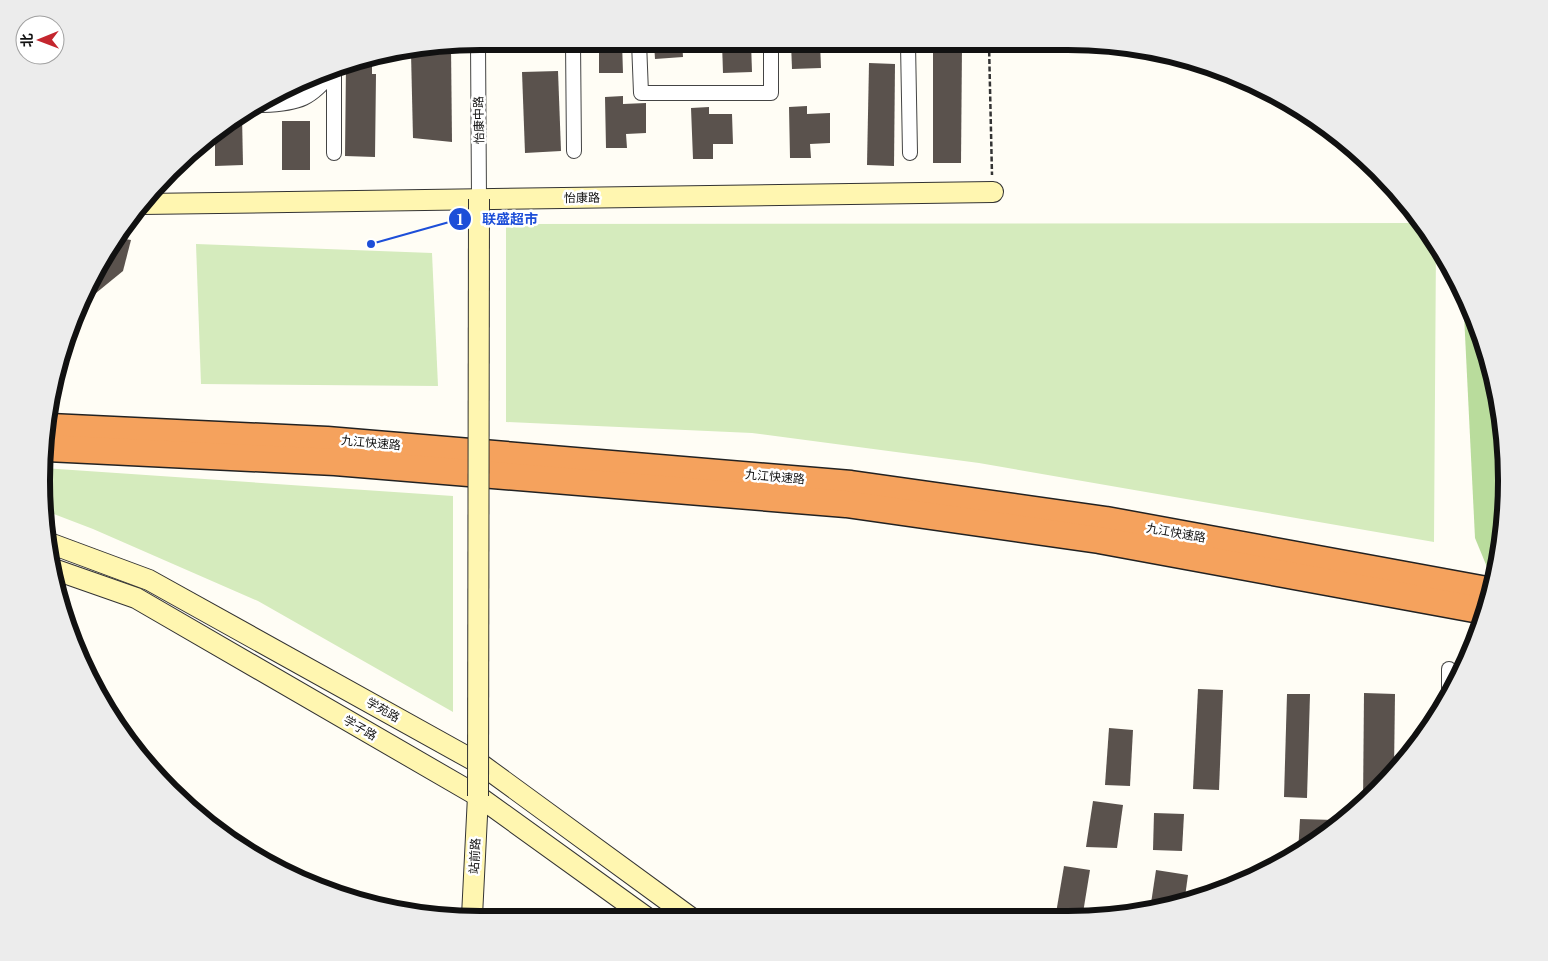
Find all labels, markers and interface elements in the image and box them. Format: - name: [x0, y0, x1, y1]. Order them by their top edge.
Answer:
- north arrow: [15, 15, 65, 65]
- text: 北: [18, 33, 36, 47]
- street label: 怡康中路: [471, 96, 486, 144]
- street label: 怡康路: [564, 190, 600, 205]
- callout: 联盛超市: [447, 205, 548, 234]
- text: 1: [457, 210, 464, 229]
- text: 联盛超市: [482, 210, 538, 228]
- street label: 九江快速路: [340, 432, 402, 453]
- street label: 九江快速路: [744, 466, 806, 487]
- street label: 九江快速路: [1145, 520, 1207, 545]
- street label: 学苑路: [364, 694, 403, 725]
- street label: 学子路: [341, 712, 380, 743]
- street label: 站前路: [466, 838, 483, 874]

